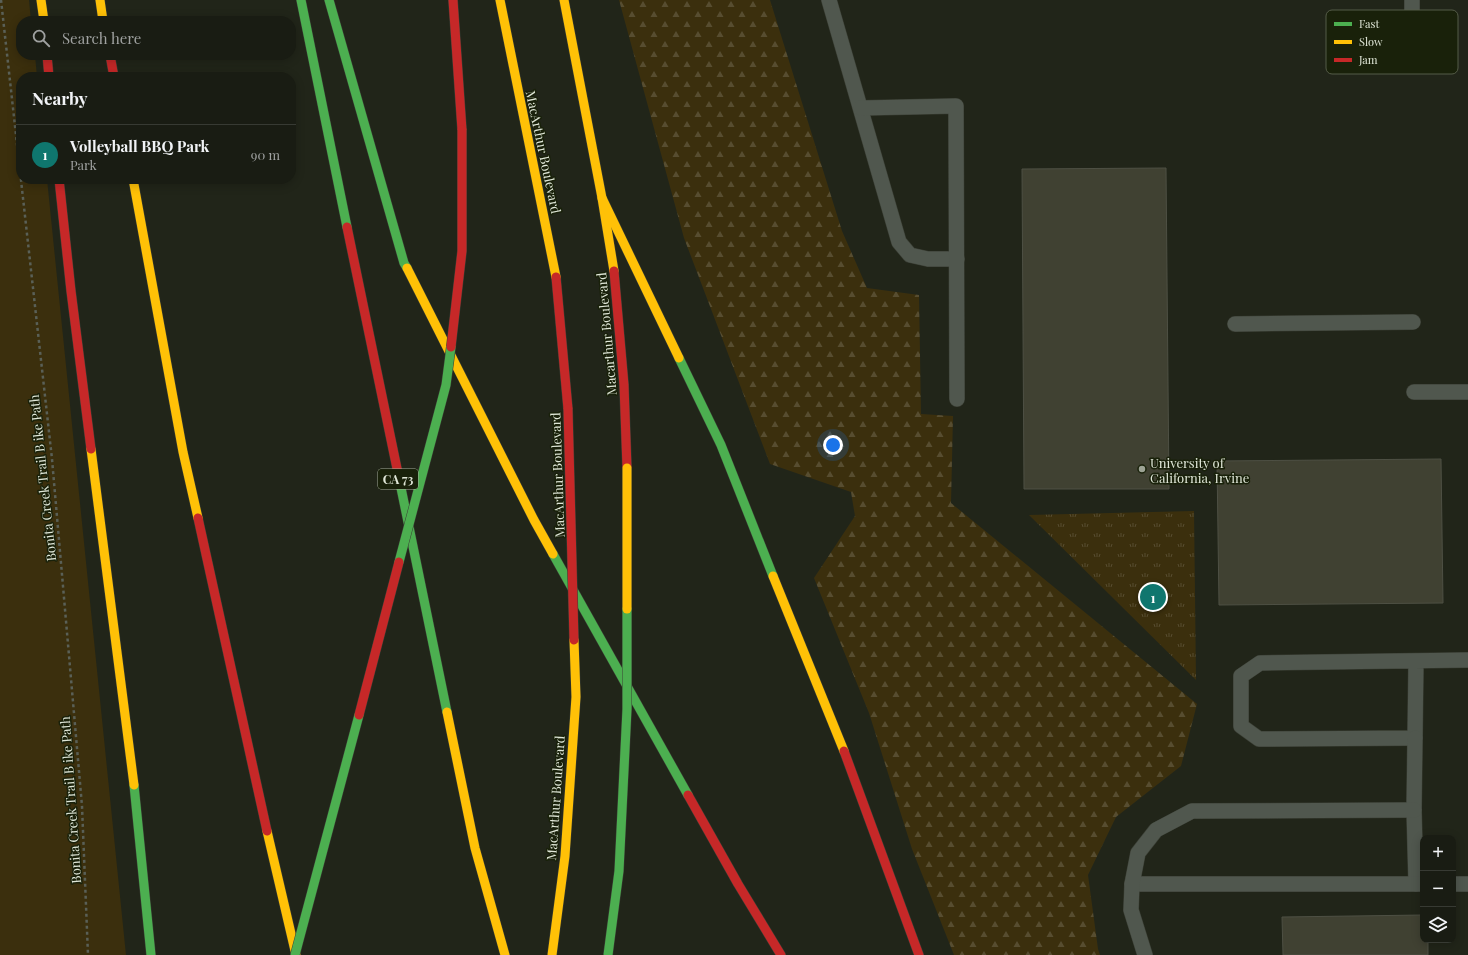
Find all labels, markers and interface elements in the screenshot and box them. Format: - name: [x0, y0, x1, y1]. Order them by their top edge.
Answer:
- legend: [1326, 10, 1458, 74]
- search box: [16, 16, 296, 60]
- text: Fast: [1359, 16, 1379, 31]
- icon: search: [30, 27, 52, 49]
- text: Search here: [62, 28, 141, 48]
- text: Slow: [1359, 34, 1383, 49]
- text: Jam: [1358, 52, 1378, 67]
- text: Nearby: [32, 87, 87, 109]
- street label: MacArthur Boulevard: [523, 89, 565, 215]
- text: Volleyball BBQ Park: [70, 136, 209, 156]
- text: 1: [43, 146, 47, 163]
- text: 90 m: [251, 146, 280, 163]
- text: Park: [70, 156, 97, 173]
- street label: Macarthur Boulevard: [592, 271, 620, 396]
- street label: Bonita Creek Trail B ike Path: [25, 393, 59, 562]
- street label: MacArthur Boulevard: [546, 412, 568, 538]
- your location: [823, 435, 843, 455]
- place label: University of California, Irvine: [1150, 454, 1250, 486]
- marker: University of California, Irvine: [1137, 464, 1147, 474]
- road number: CA 73: [378, 469, 418, 489]
- pin: 1: [1140, 582, 1166, 612]
- street label: Bonita Creek Trail B ike Path: [56, 715, 84, 884]
- street label: MacArthur Boulevard: [542, 734, 568, 861]
- map controls: [1420, 835, 1456, 943]
- button: +: [1420, 835, 1456, 871]
- button: −: [1420, 871, 1456, 907]
- button: layers: [1420, 907, 1456, 943]

